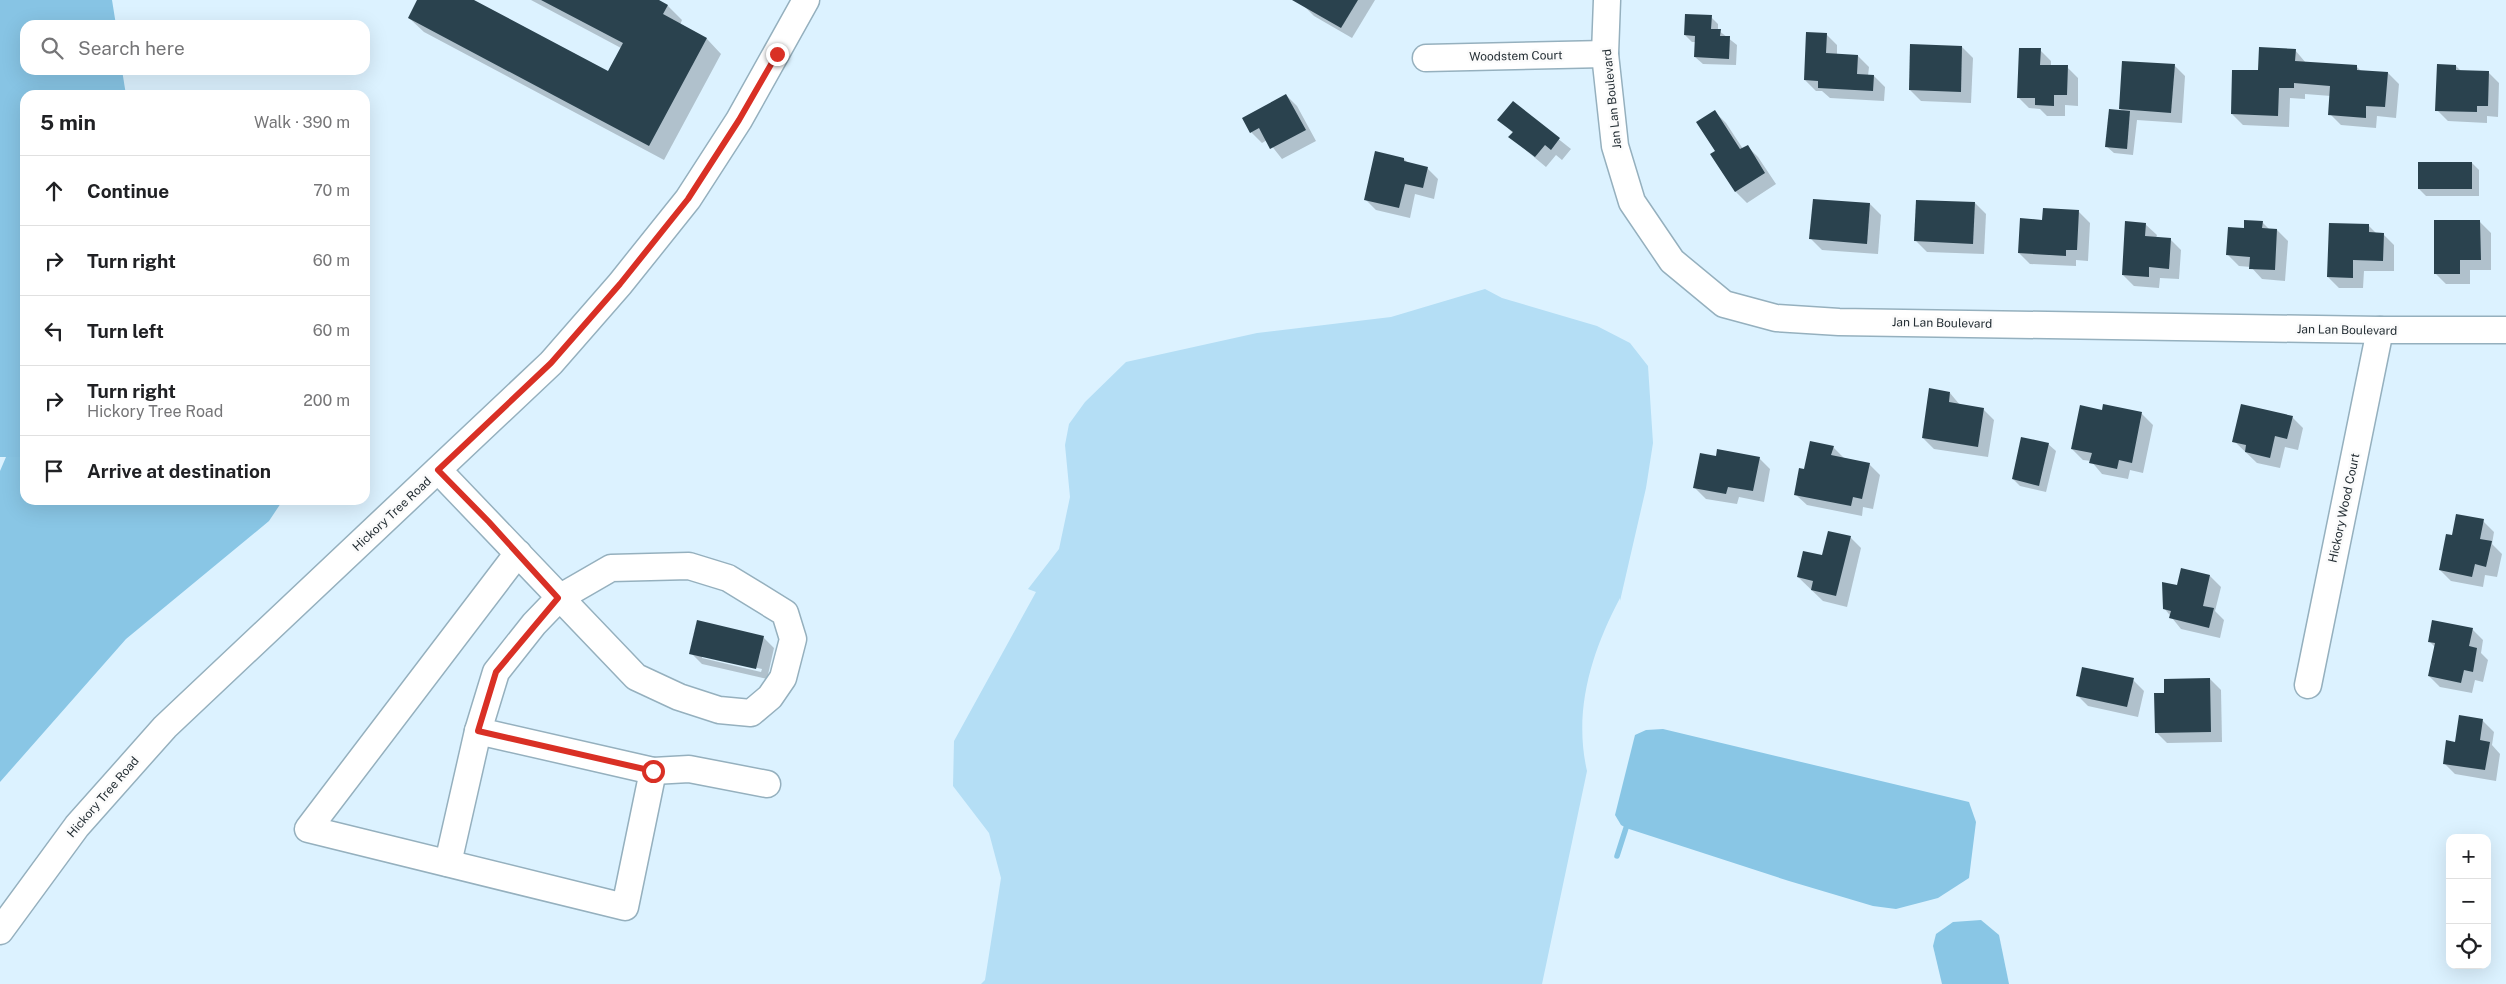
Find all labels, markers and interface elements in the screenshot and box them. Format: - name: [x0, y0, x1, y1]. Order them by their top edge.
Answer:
- search box: [20, 20, 370, 75]
- icon: search: [38, 34, 66, 62]
- text: Search here: [78, 37, 185, 59]
- route end: [766, 43, 789, 66]
- street label: Woodstem Court: [1469, 48, 1563, 64]
- street label: Jan Lan Boulevard: [1600, 48, 1624, 150]
- text: 5 min: [40, 110, 96, 135]
- text: Walk · 390 m: [254, 113, 350, 132]
- icon: ahead: [40, 177, 68, 205]
- text: Continue: [87, 180, 169, 202]
- text: 70 m: [313, 181, 350, 200]
- icon: right: [40, 247, 68, 275]
- text: Turn right: [87, 250, 176, 272]
- text: 60 m: [313, 251, 350, 270]
- street label: Jan Lan Boulevard: [1892, 315, 1992, 331]
- icon: left: [40, 317, 68, 345]
- text: Turn left: [87, 320, 164, 342]
- text: 60 m: [313, 321, 350, 340]
- street label: Jan Lan Boulevard: [2297, 322, 2397, 338]
- text: Turn right: [87, 380, 176, 402]
- icon: right: [40, 387, 68, 415]
- text: 200 m: [303, 391, 350, 410]
- text: Hickory Tree Road: [87, 402, 223, 421]
- street label: Hickory Wood Court: [2326, 452, 2363, 564]
- icon: arrive: [40, 457, 68, 485]
- text: Arrive at destination: [87, 460, 271, 482]
- street label: Hickory Tree Road: [350, 474, 434, 554]
- street label: Hickory Tree Road: [64, 754, 142, 840]
- route start: [642, 760, 665, 783]
- map controls: [2446, 834, 2491, 969]
- button: +: [2446, 834, 2491, 879]
- button: −: [2446, 879, 2491, 924]
- button: locate: [2446, 924, 2491, 969]

